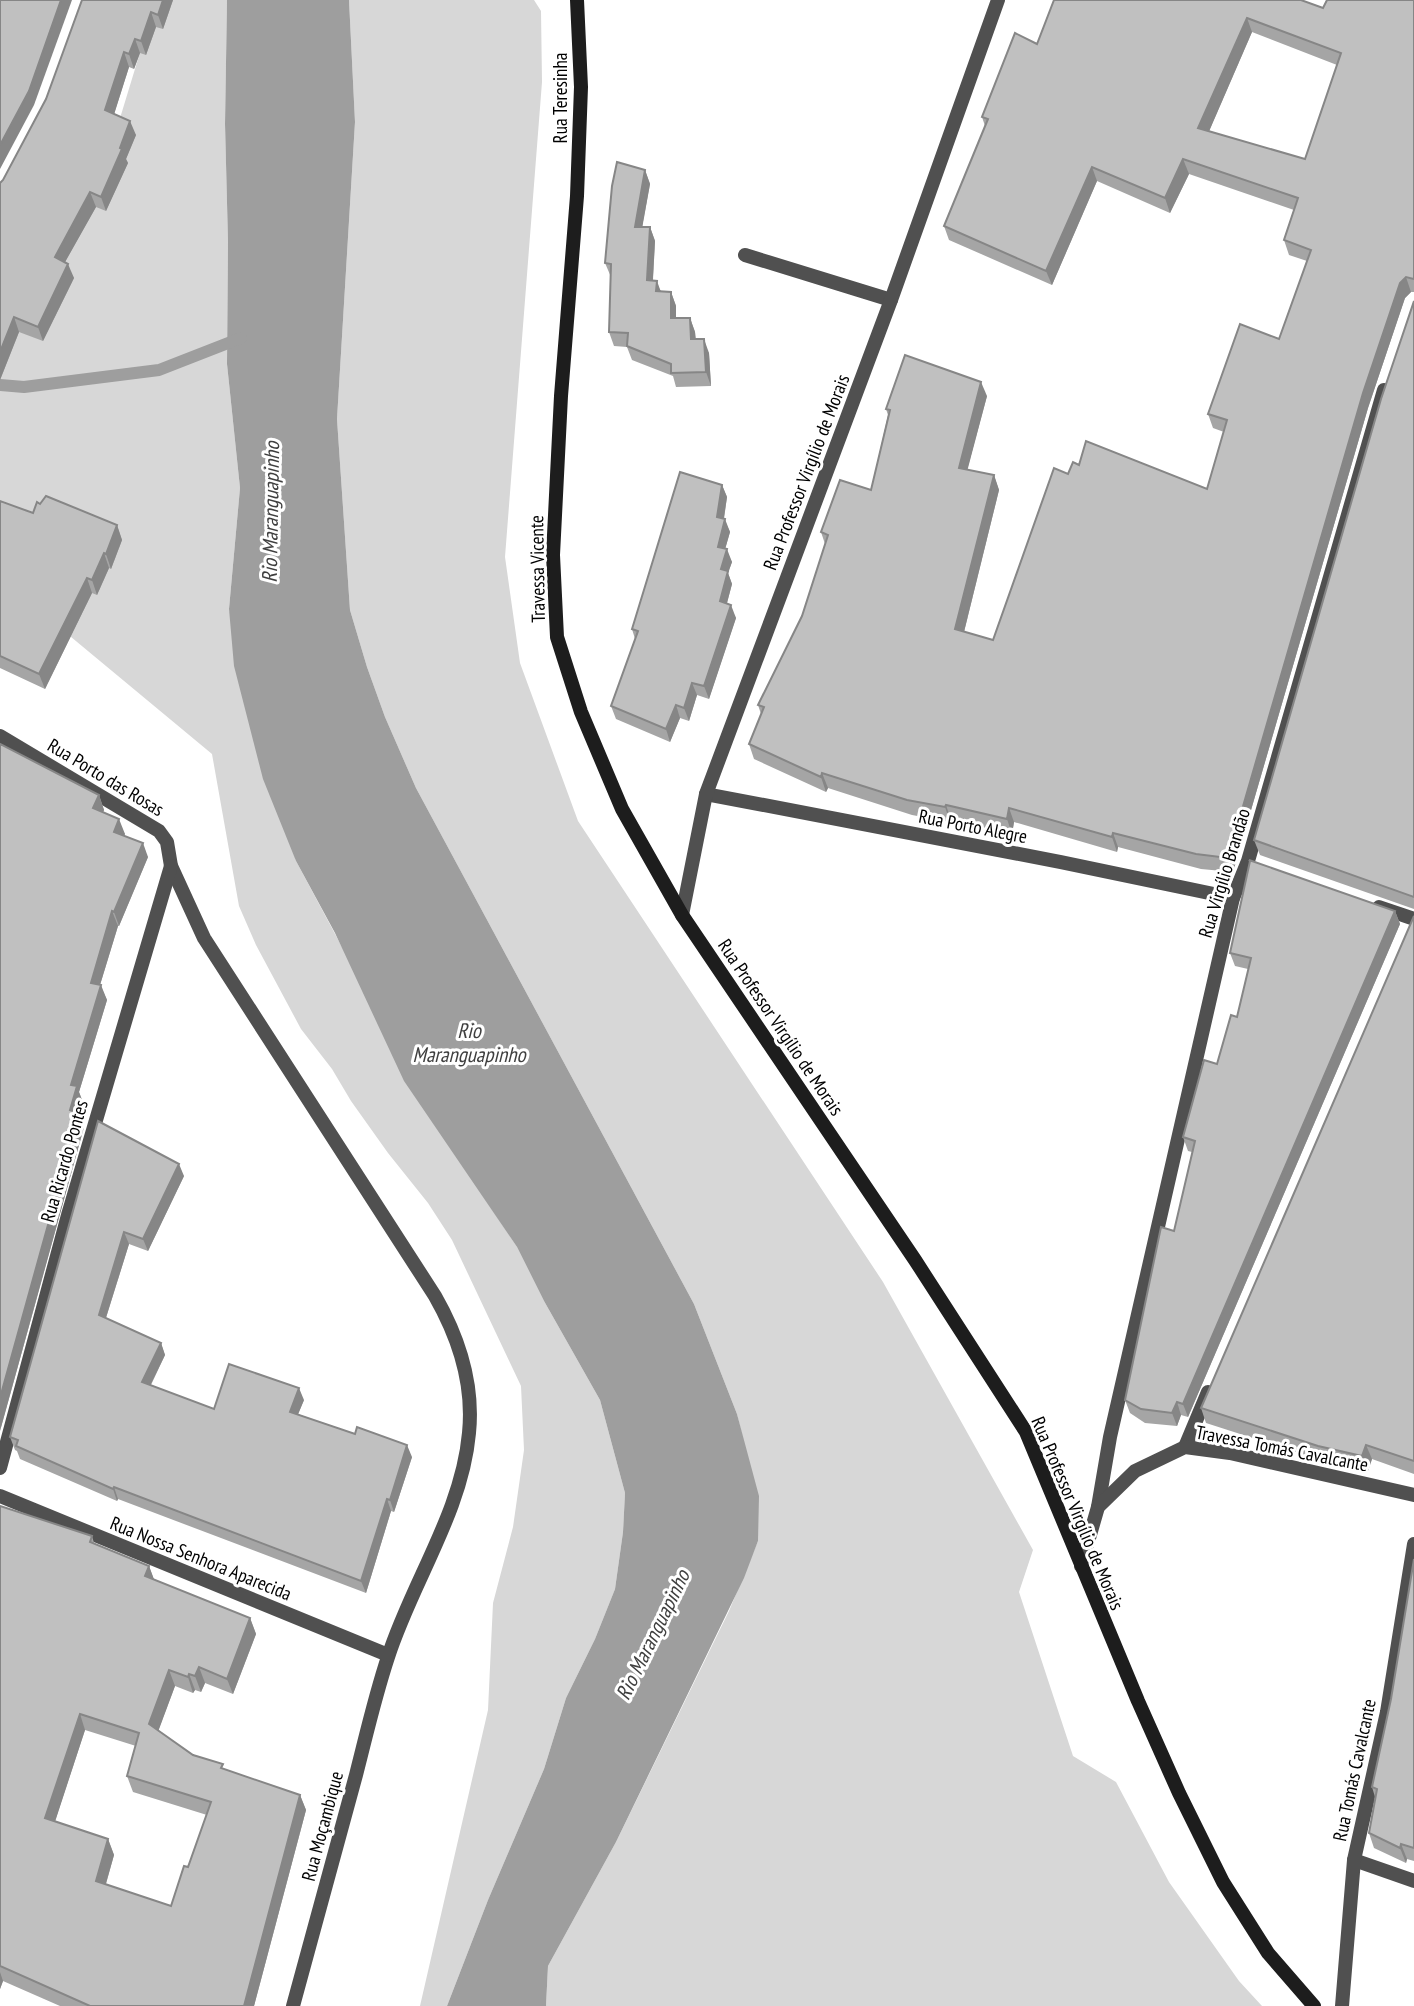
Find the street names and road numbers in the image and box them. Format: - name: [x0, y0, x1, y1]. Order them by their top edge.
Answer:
- street label: Rua Teresinha: [548, 53, 572, 143]
- street label: Rua Professor Virgílio de Morais: [758, 371, 854, 573]
- street label: Travessa Vicente: [524, 515, 550, 623]
- street label: Rua Porto das Rosas: [43, 733, 169, 821]
- street label: Rua Porto Alegre: [917, 804, 1029, 848]
- street label: Rua Virgílio Brandão: [1193, 805, 1255, 941]
- street label: Rua Professor Virgílio de Morais: [713, 934, 849, 1120]
- street label: Rua Ricardo Pontes: [35, 1097, 93, 1225]
- street label: Rua Professor Virgílio de Morais: [1026, 1413, 1130, 1613]
- street label: Travessa Tomás Cavalcante: [1194, 1420, 1370, 1477]
- street label: Rua Nossa Senhora Aparecida: [107, 1511, 295, 1605]
- street label: Rua Tomás Cavalcante: [1327, 1697, 1381, 1843]
- street label: Rua Moçambique: [296, 1768, 348, 1884]

